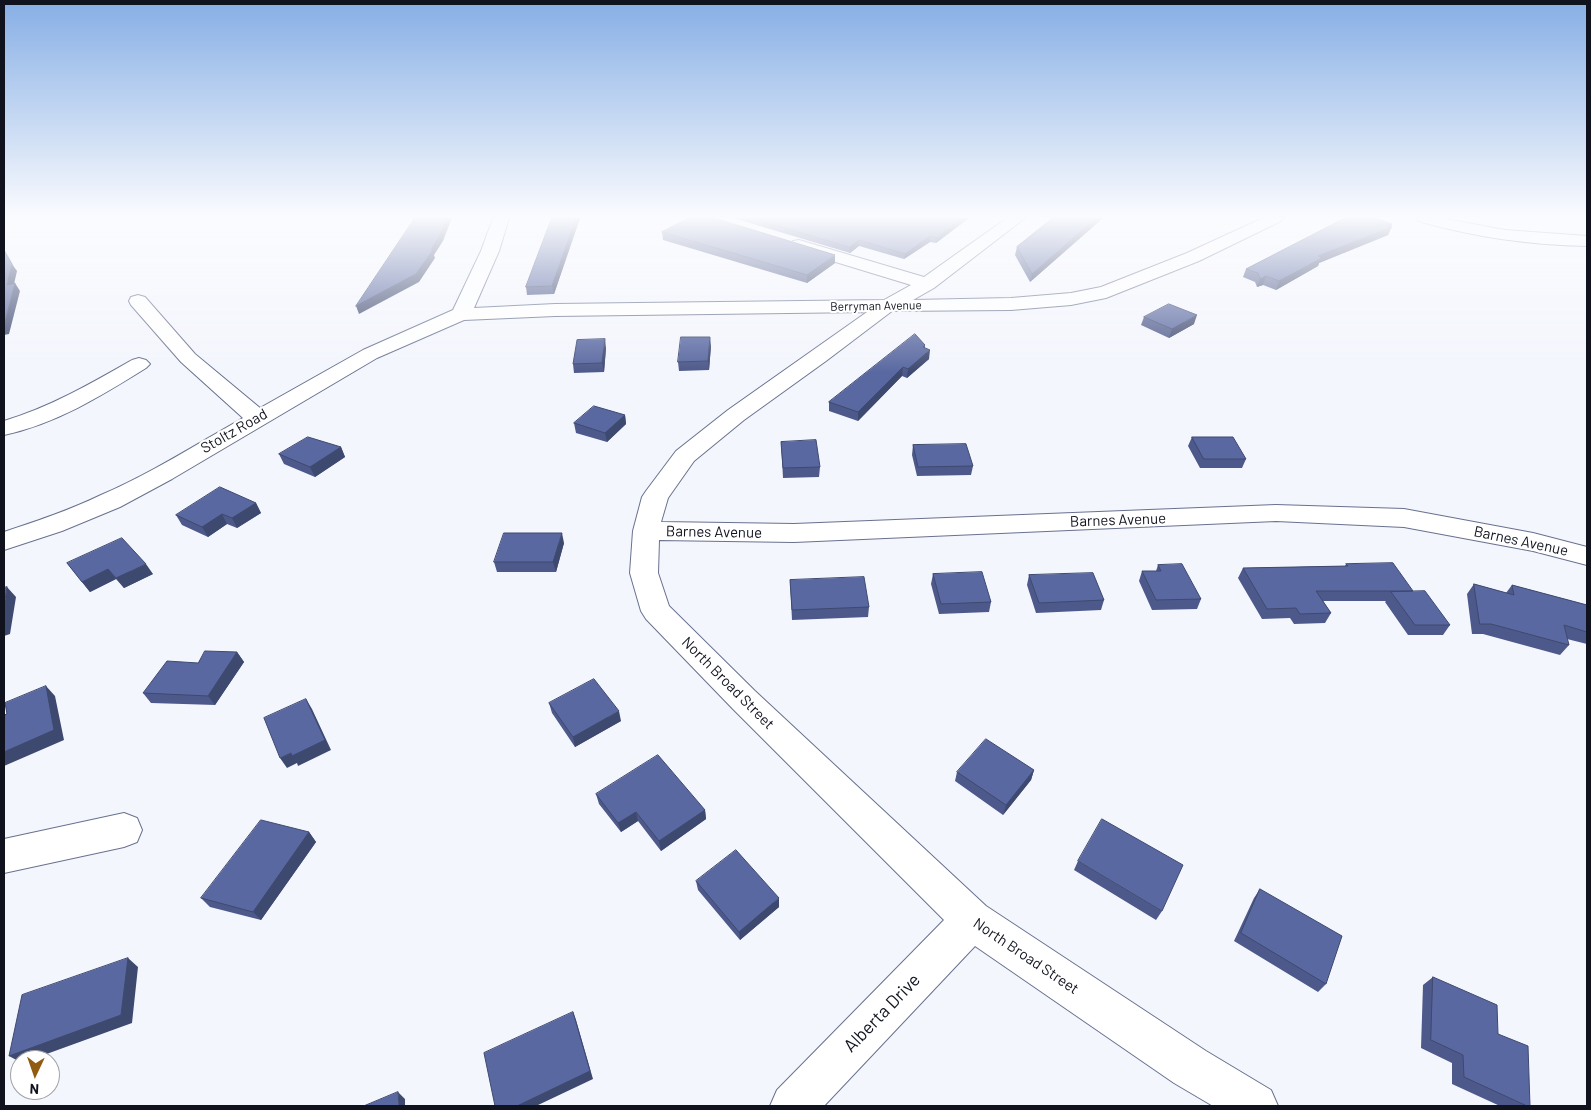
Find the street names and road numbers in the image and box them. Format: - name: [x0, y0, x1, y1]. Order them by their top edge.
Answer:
- street label: Berryman Avenue: [830, 298, 922, 314]
- street label: Stoltz Road: [197, 405, 271, 457]
- street label: Barnes Avenue: [1070, 509, 1166, 531]
- street label: Barnes Avenue: [666, 522, 762, 542]
- street label: Barnes Avenue: [1472, 522, 1570, 560]
- street label: North Broad Street: [678, 633, 778, 733]
- street label: North Broad Street: [970, 914, 1082, 998]
- street label: Alberta Drive: [839, 969, 925, 1057]

